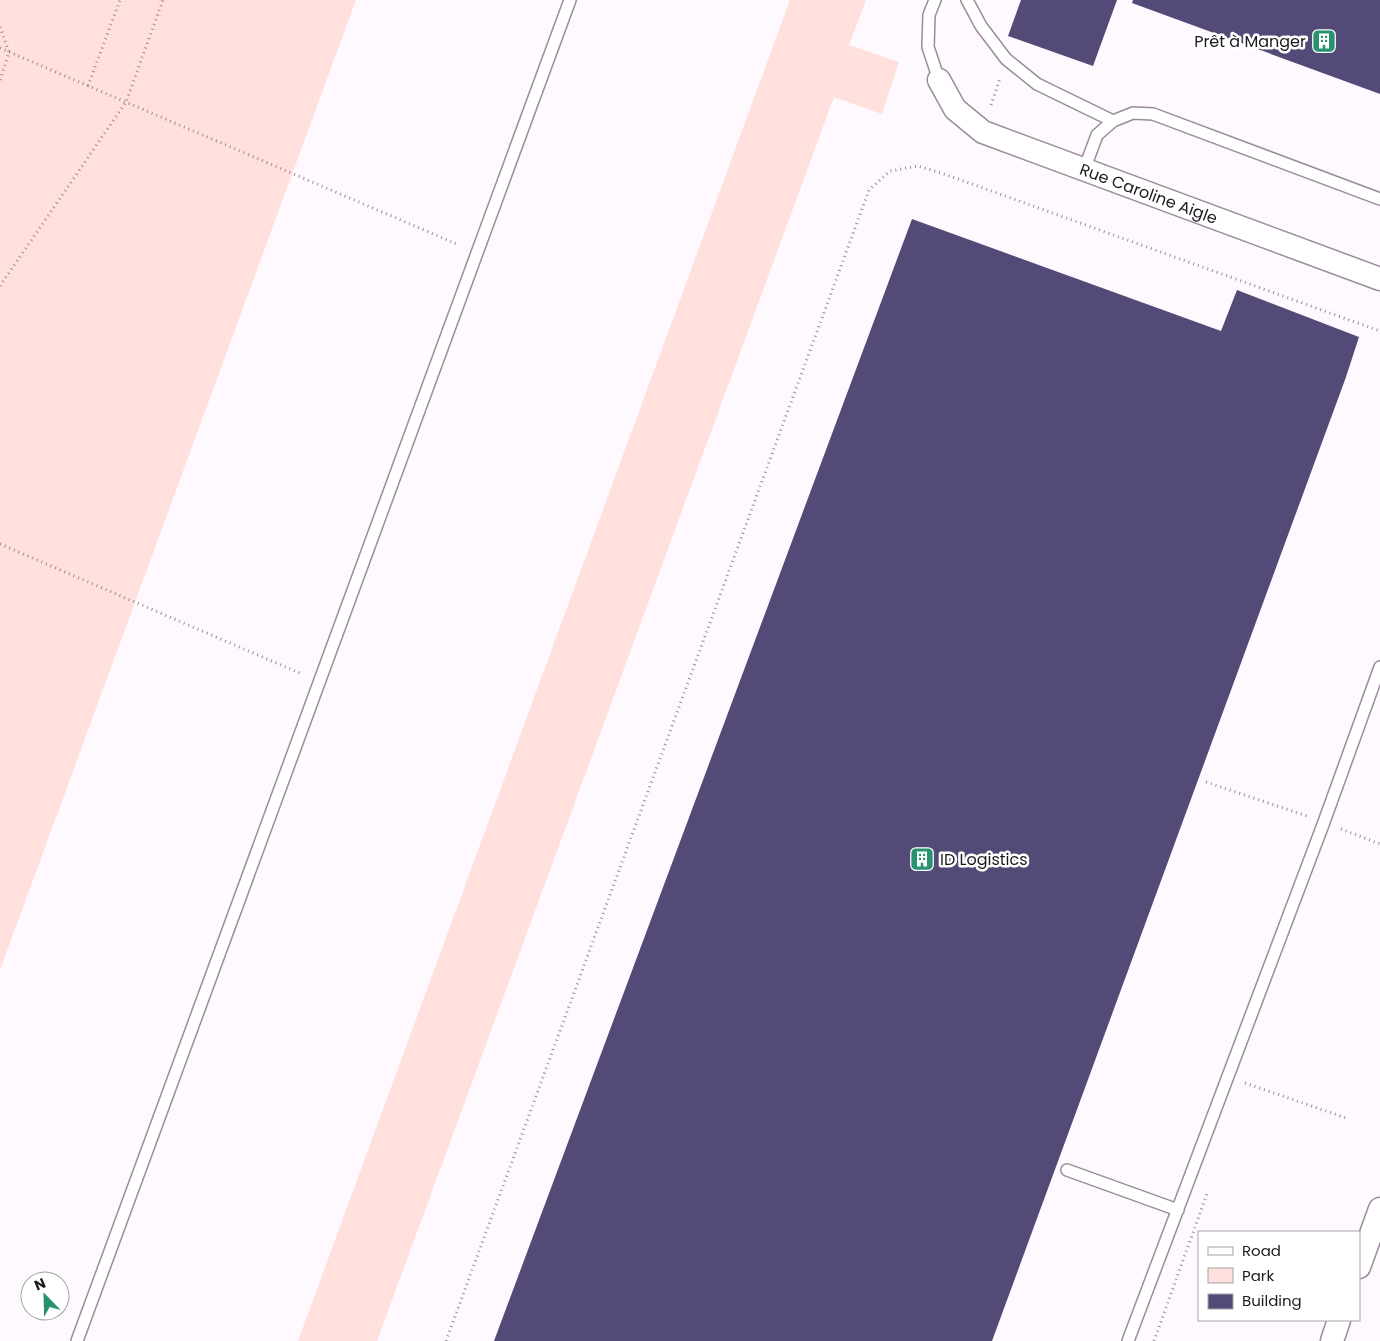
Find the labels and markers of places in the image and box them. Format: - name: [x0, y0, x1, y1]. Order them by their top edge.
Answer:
- building icon: Prêt à Manger: [1311, 28, 1337, 54]
- place label: Prêt à Manger: [1194, 30, 1306, 53]
- building icon: ID Logistics: [909, 846, 935, 872]
- place label: ID Logistics: [940, 848, 1028, 871]

